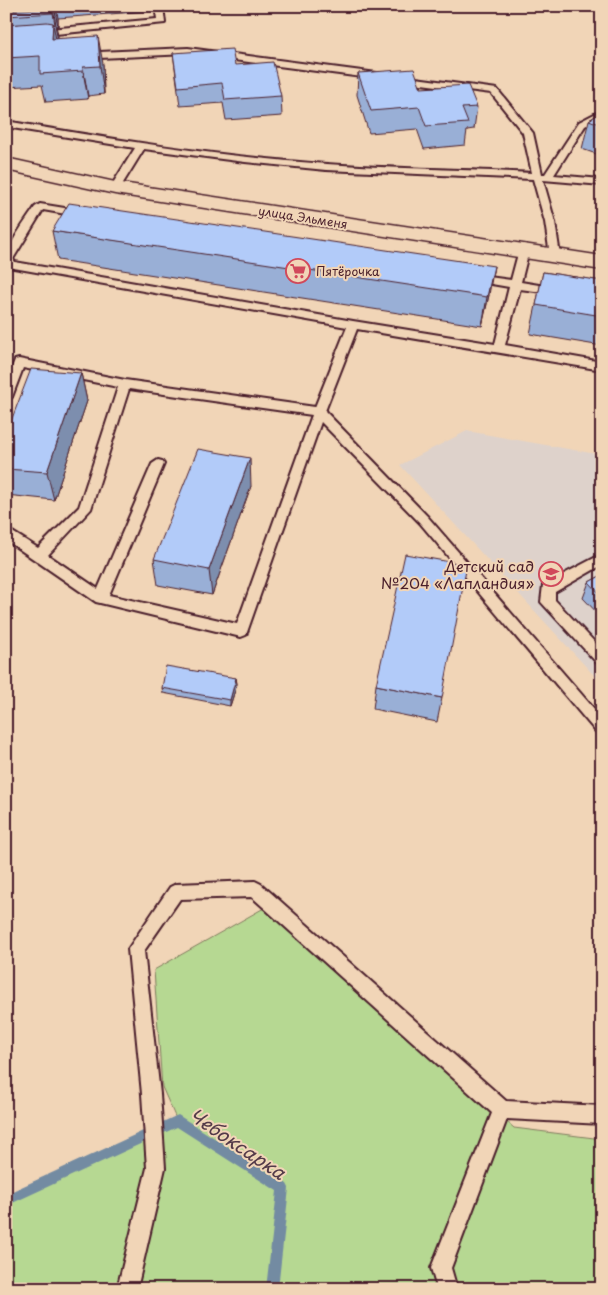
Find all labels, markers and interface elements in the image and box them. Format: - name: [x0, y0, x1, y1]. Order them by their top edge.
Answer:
- street label: улица Эльменя: [257, 201, 349, 233]
- supermarket icon: Пятёрочка: [285, 258, 311, 284]
- place label: Пятёрочка: [316, 262, 380, 280]
- place label: Детский сад №204 «Лапландия»: [381, 554, 534, 594]
- school or university icon: Детский сад №204 «Лапландия»: [538, 561, 564, 587]
- water label: Чебоксарка: [184, 1100, 293, 1186]

